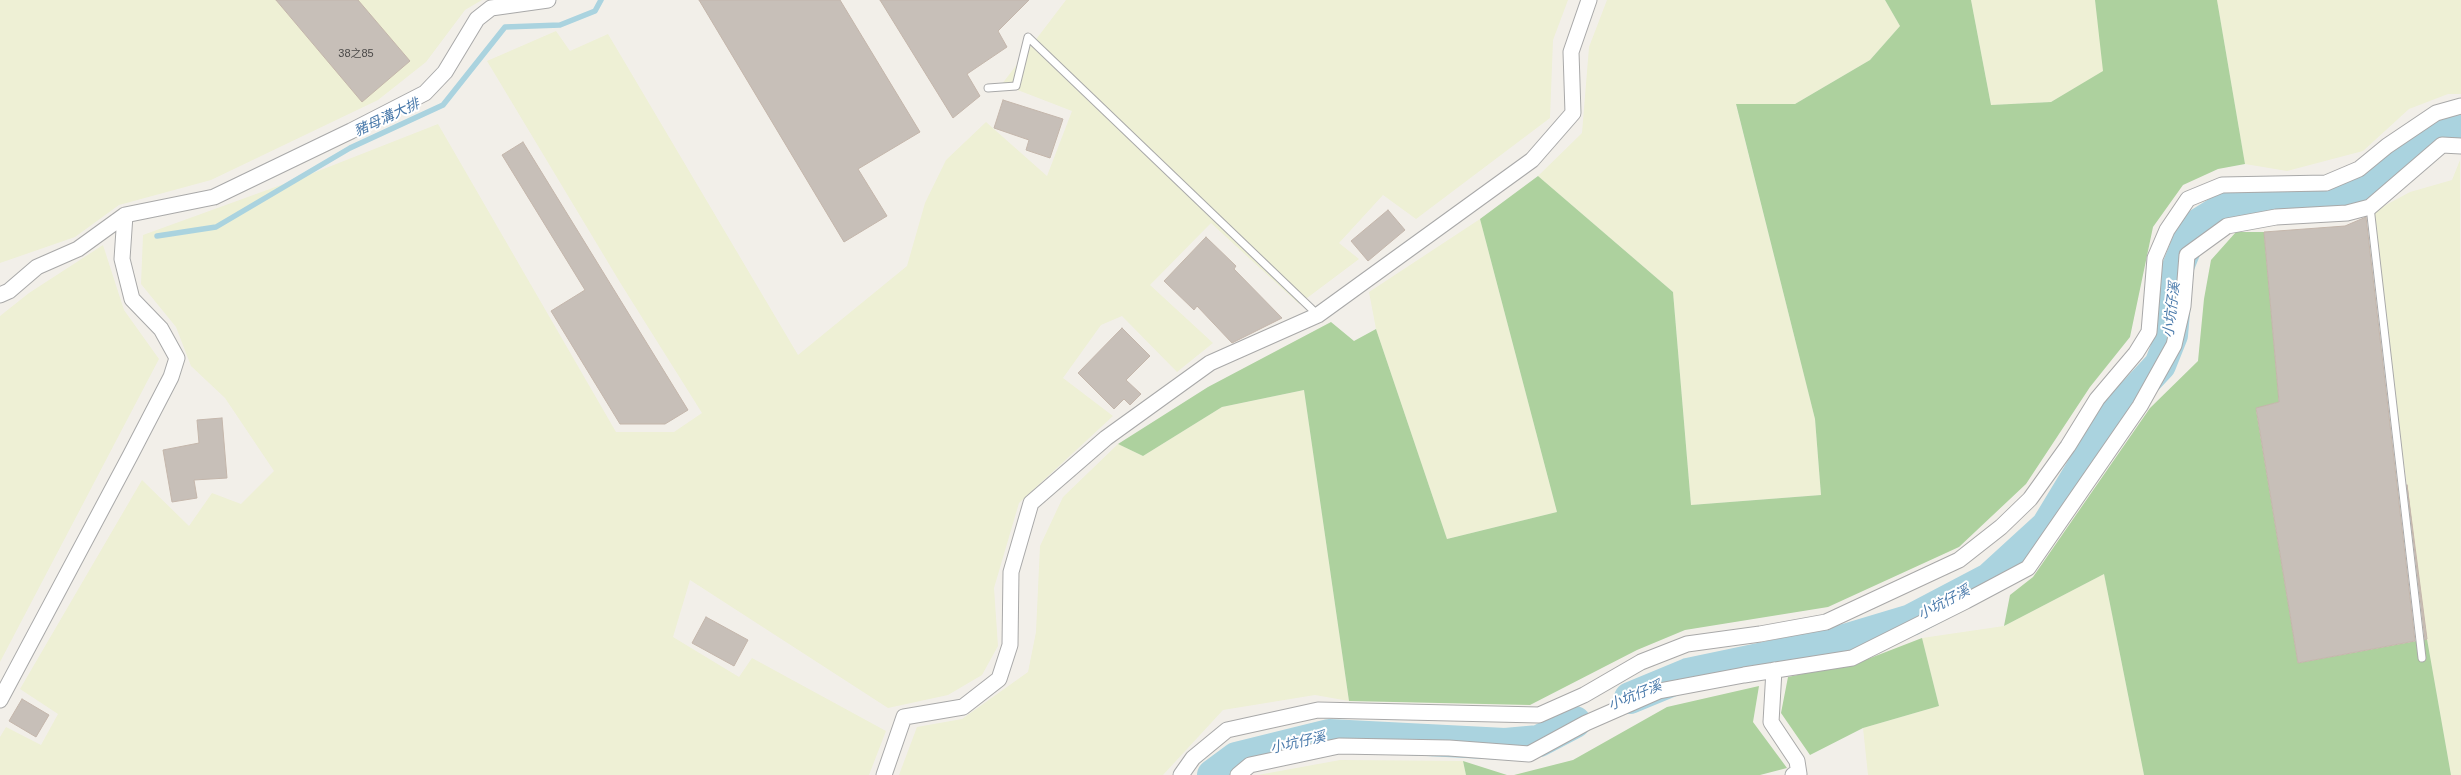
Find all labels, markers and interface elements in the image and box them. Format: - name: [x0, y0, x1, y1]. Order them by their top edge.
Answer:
- house number: 38之85: [338, 47, 374, 61]
- water label: 豬母溝大排: [352, 96, 422, 140]
- water label: 小坑仔溪: [2160, 281, 2184, 339]
- water label: 小坑仔溪: [1915, 582, 1973, 624]
- water label: 小坑仔溪: [1606, 678, 1664, 714]
- water label: 小坑仔溪: [1269, 729, 1327, 757]

